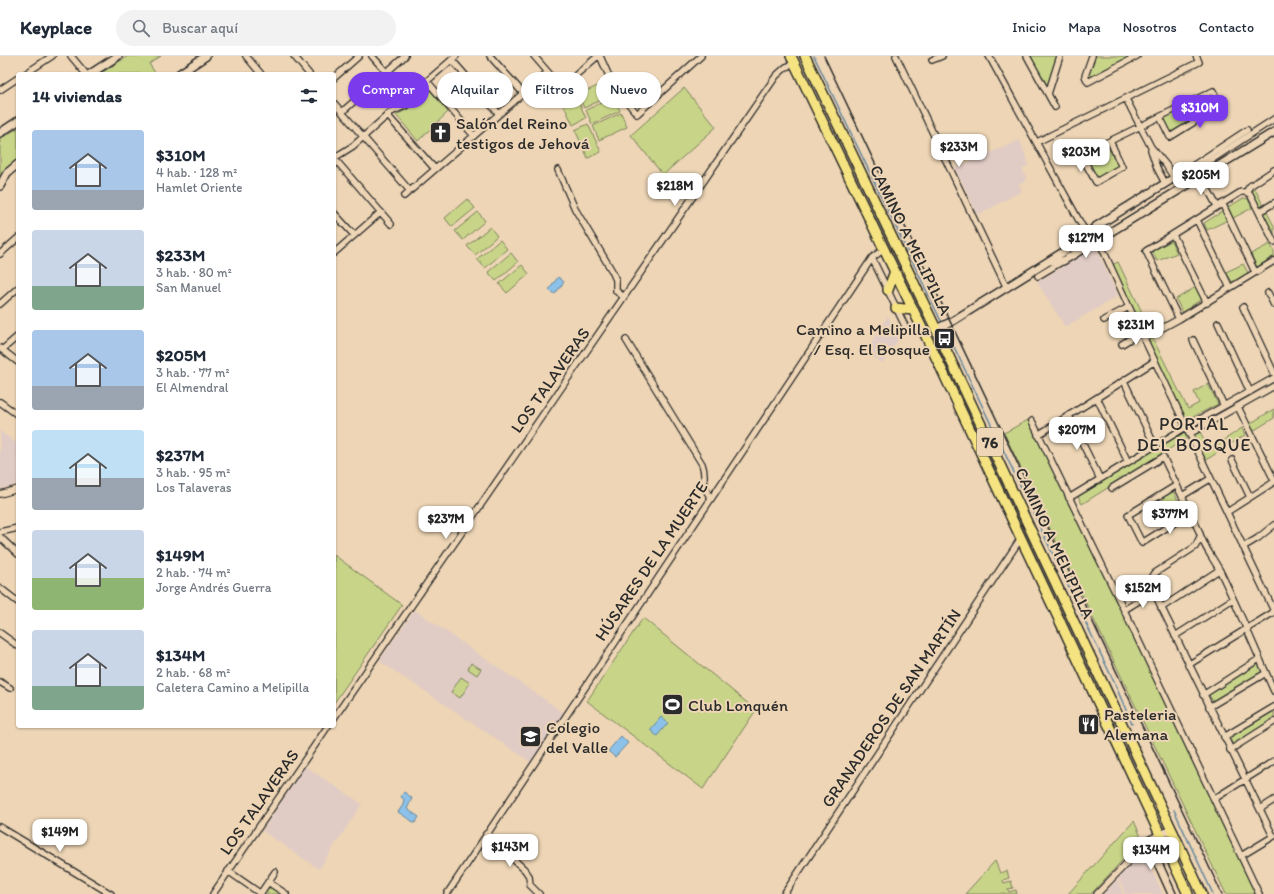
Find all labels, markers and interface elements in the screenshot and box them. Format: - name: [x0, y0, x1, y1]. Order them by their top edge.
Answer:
- search box: [116, 10, 396, 46]
- text: Keyplace: [20, 16, 92, 39]
- icon: search: [130, 17, 152, 39]
- text: Buscar aquí: [162, 19, 238, 37]
- text: Inicio: [1012, 19, 1046, 36]
- text: Mapa: [1068, 19, 1101, 36]
- text: Nosotros: [1123, 19, 1177, 36]
- text: Contacto: [1199, 19, 1254, 36]
- chip: Comprar: [348, 72, 429, 108]
- chip: Alquilar: [437, 72, 513, 108]
- chip: Filtros: [521, 72, 588, 108]
- chip: Nuevo: [596, 72, 661, 108]
- icon: filters: [298, 85, 320, 107]
- text: 14 viviendas: [32, 86, 122, 106]
- pin: $310M: [1172, 95, 1228, 129]
- text: $310M: [1181, 100, 1219, 115]
- place label: Salón del Reino testigos de Jehová: [456, 113, 590, 153]
- church icon: Salón del Reino testigos de Jehová: [428, 120, 454, 146]
- pin: $233M: [931, 134, 987, 168]
- text: $233M: [940, 139, 978, 154]
- pin: $203M: [1053, 139, 1109, 173]
- text: $203M: [1062, 144, 1100, 159]
- text: $310M: [156, 145, 206, 165]
- icon: home: [64, 146, 112, 194]
- street label: CAMINO A MELIPILLA: [866, 162, 956, 318]
- pin: $205M: [1173, 162, 1229, 196]
- text: 4 hab. · 128 m²: [156, 165, 237, 180]
- text: $205M: [1182, 167, 1220, 182]
- pin: $218M: [647, 173, 703, 207]
- text: $218M: [657, 178, 693, 193]
- text: Hamlet Oriente: [156, 180, 242, 195]
- pin: $127M: [1058, 225, 1114, 259]
- text: $127M: [1068, 230, 1104, 245]
- text: $233M: [156, 245, 205, 265]
- icon: home: [64, 246, 112, 294]
- text: 3 hab. · 80 m²: [156, 265, 232, 280]
- text: San Manuel: [156, 280, 221, 295]
- pin: $231M: [1108, 312, 1164, 346]
- text: $231M: [1118, 317, 1154, 332]
- place label: Camino a Melipilla / Esq. El Bosque: [796, 319, 930, 359]
- street label: LOS TALAVERAS: [506, 323, 594, 437]
- bus stop icon: Camino a Melipilla / Esq. El Bosque: [932, 326, 958, 352]
- text: $205M: [156, 345, 206, 365]
- icon: home: [64, 346, 112, 394]
- text: 3 hab. · 77 m²: [156, 365, 230, 380]
- text: El Almendral: [156, 380, 228, 395]
- district label: PORTAL DEL BOSQUE: [1137, 413, 1251, 456]
- pin: $207M: [1049, 417, 1105, 451]
- text: $207M: [1058, 422, 1096, 437]
- road number: 76: [977, 428, 1003, 456]
- text: $237M: [156, 445, 205, 465]
- icon: home: [64, 446, 112, 494]
- street label: CAMINO A MELIPILLA: [1011, 464, 1099, 622]
- text: 3 hab. · 95 m²: [156, 465, 230, 480]
- street label: HÚSARES DE LA MUERTE: [590, 478, 712, 644]
- text: Los Talaveras: [156, 480, 232, 495]
- pin: $377M: [1142, 501, 1198, 535]
- pin: $237M: [418, 506, 474, 540]
- text: $377M: [1152, 506, 1188, 521]
- text: $237M: [427, 511, 465, 526]
- text: $149M: [156, 545, 205, 565]
- icon: home: [64, 546, 112, 594]
- text: 2 hab. · 74 m²: [156, 565, 231, 580]
- pin: $152M: [1115, 575, 1171, 609]
- text: Jorge Andrés Guerra: [156, 580, 272, 595]
- text: $152M: [1125, 580, 1161, 595]
- street label: GRANADEROS DE SAN MARTÍN: [817, 605, 965, 811]
- text: $134M: [156, 645, 205, 665]
- icon: home: [64, 646, 112, 694]
- text: 2 hab. · 68 m²: [156, 665, 230, 680]
- text: Caletera Camino a Melipilla: [156, 680, 309, 695]
- sports icon: Club Lonquén: [659, 692, 685, 718]
- place label: Club Lonquén: [688, 695, 788, 715]
- place label: Pasteleria Alemana: [1104, 704, 1177, 744]
- restaurant icon: Pasteleria Alemana: [1075, 711, 1101, 737]
- place label: Colegio del Valle: [546, 717, 608, 757]
- school or university icon: Colegio del Valle: [517, 724, 543, 750]
- street label: LOS TALAVERAS: [215, 745, 303, 859]
- pin: $149M: [32, 819, 88, 853]
- text: $149M: [41, 824, 79, 839]
- pin: $143M: [482, 834, 538, 868]
- pin: $134M: [1123, 837, 1179, 871]
- text: $143M: [491, 839, 529, 854]
- text: $134M: [1132, 842, 1170, 857]

